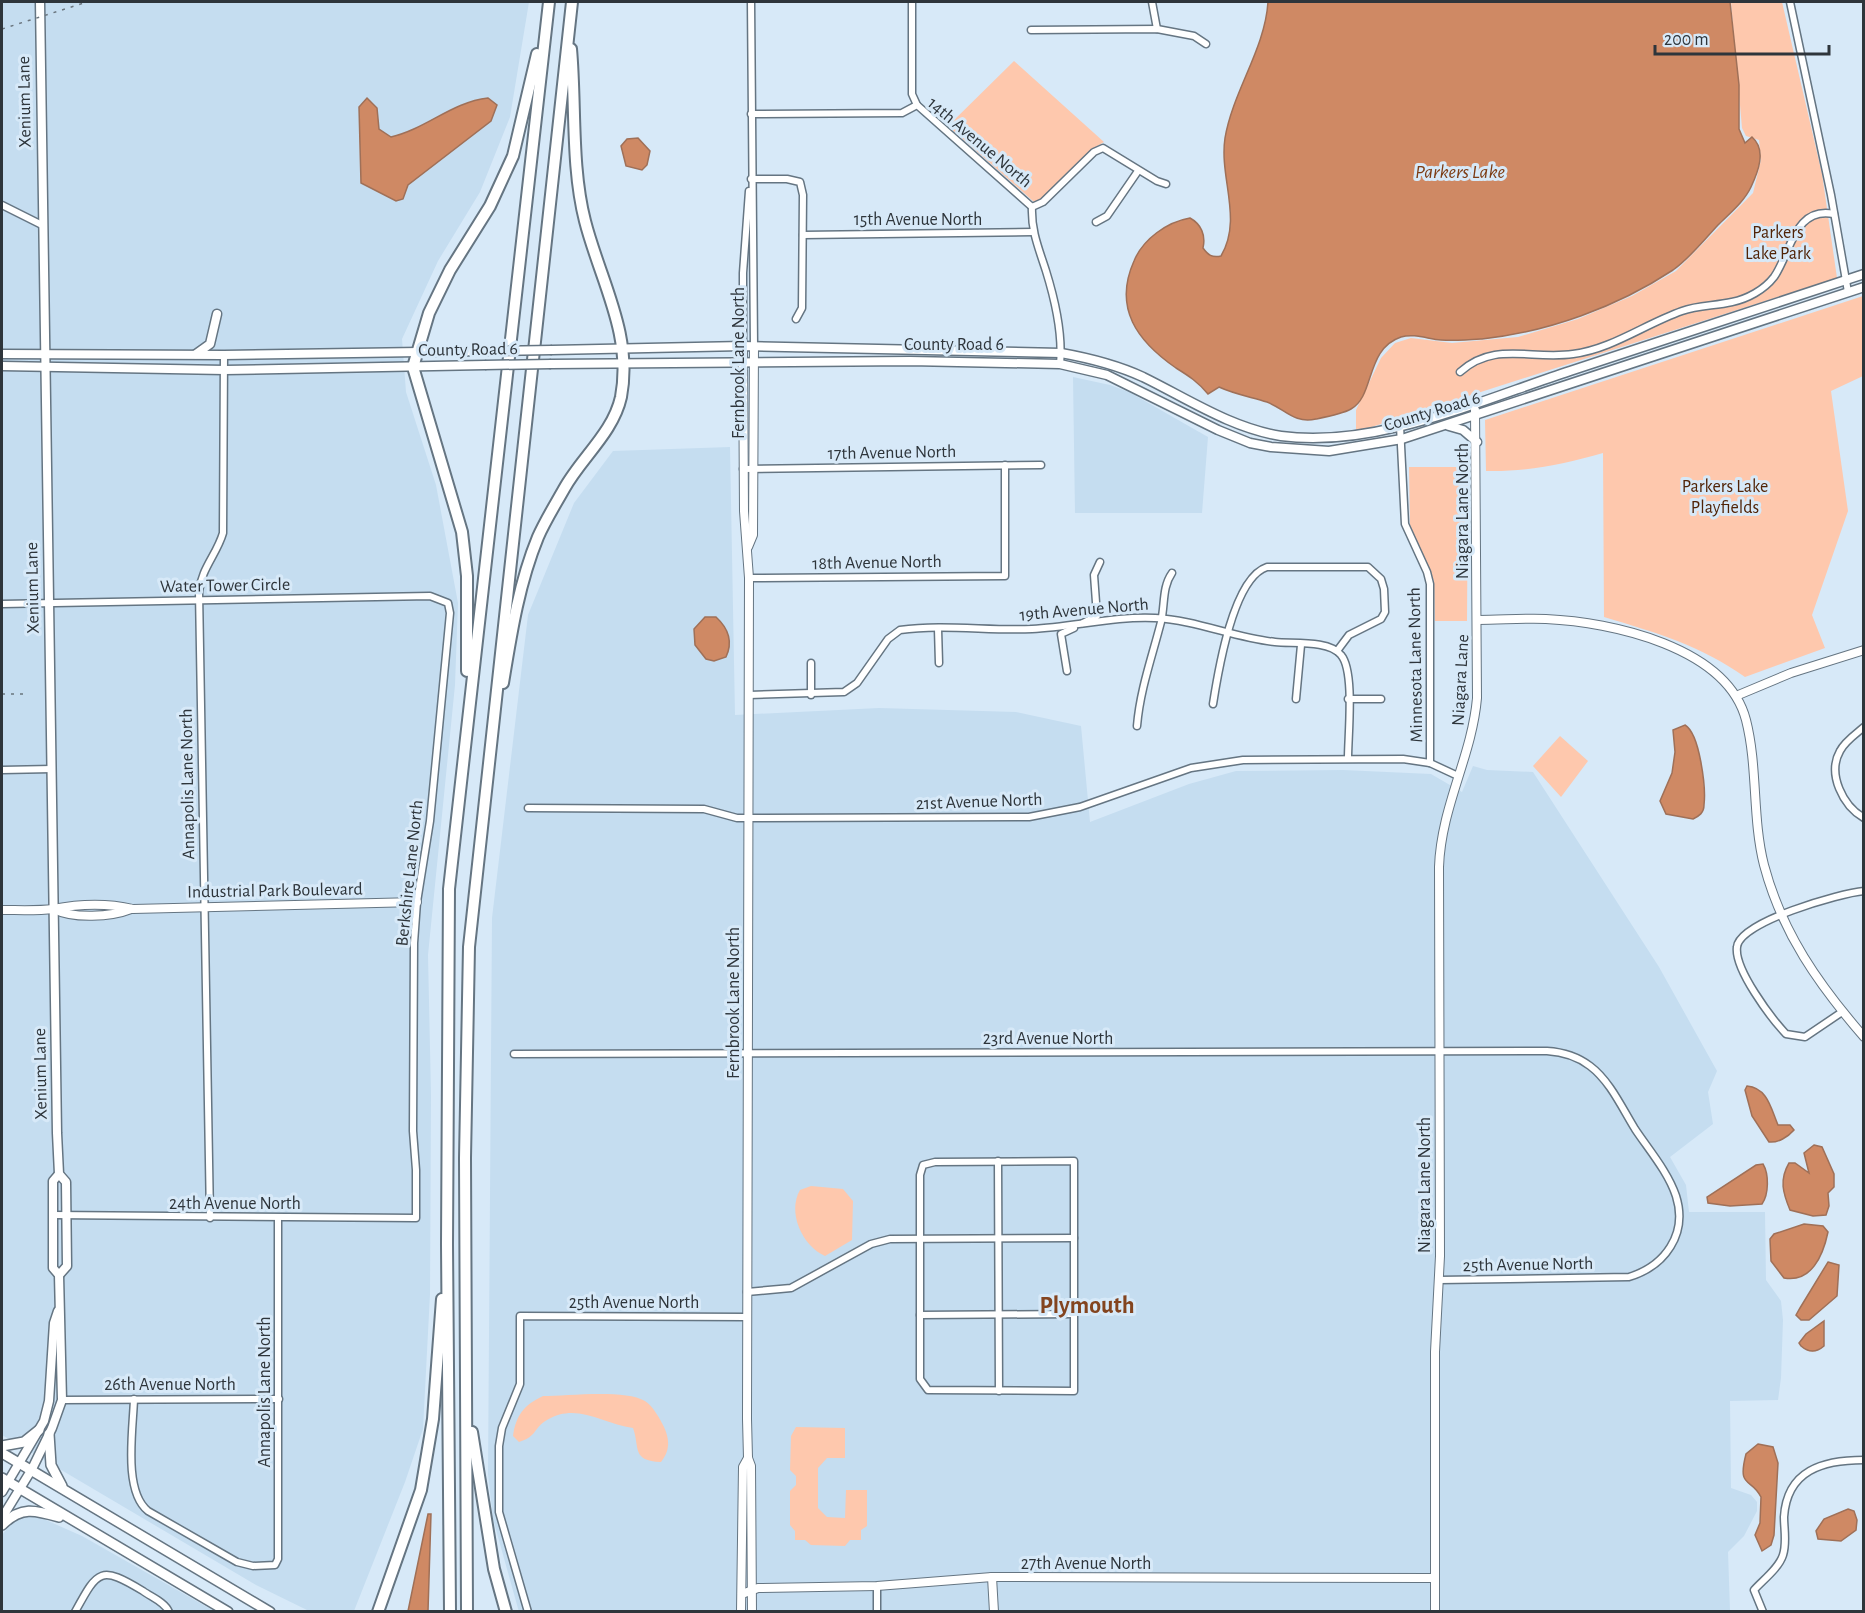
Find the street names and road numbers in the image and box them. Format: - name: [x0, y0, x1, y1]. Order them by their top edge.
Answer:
- street label: Xenium Lane: [15, 56, 35, 148]
- street label: 14th Avenue North: [924, 94, 1035, 191]
- street label: 15th Avenue North: [854, 211, 982, 229]
- street label: Fernbrook Lane North: [730, 287, 748, 439]
- street label: County Road 6: [904, 336, 1004, 354]
- street label: County Road 6: [418, 340, 518, 360]
- street label: County Road 6: [1382, 389, 1483, 435]
- street label: 17th Avenue North: [828, 443, 957, 463]
- street label: Niagara Lane North: [1454, 443, 1472, 579]
- street label: Xenium Lane: [23, 542, 43, 634]
- street label: 18th Avenue North: [812, 553, 942, 573]
- street label: Water Tower Circle: [160, 576, 290, 596]
- street label: Minnesota Lane North: [1406, 587, 1426, 743]
- street label: 19th Avenue North: [1019, 595, 1149, 625]
- street label: Niagara Lane: [1450, 634, 1472, 726]
- street label: Annapolis Lane North: [178, 708, 198, 860]
- street label: 21st Avenue North: [915, 791, 1043, 813]
- street label: Berkshire Lane North: [393, 799, 427, 947]
- street label: Industrial Park Boulevard: [187, 880, 363, 902]
- street label: Fernbrook Lane North: [725, 927, 743, 1079]
- street label: Xenium Lane: [31, 1028, 51, 1120]
- street label: 23rd Avenue North: [983, 1030, 1113, 1048]
- street label: Niagara Lane North: [1416, 1117, 1434, 1253]
- street label: 24th Avenue North: [169, 1195, 301, 1213]
- street label: 25th Avenue North: [1463, 1255, 1594, 1275]
- street label: 25th Avenue North: [569, 1294, 699, 1312]
- street label: Annapolis Lane North: [256, 1316, 274, 1468]
- street label: 26th Avenue North: [104, 1376, 236, 1394]
- street label: 27th Avenue North: [1021, 1555, 1151, 1573]

